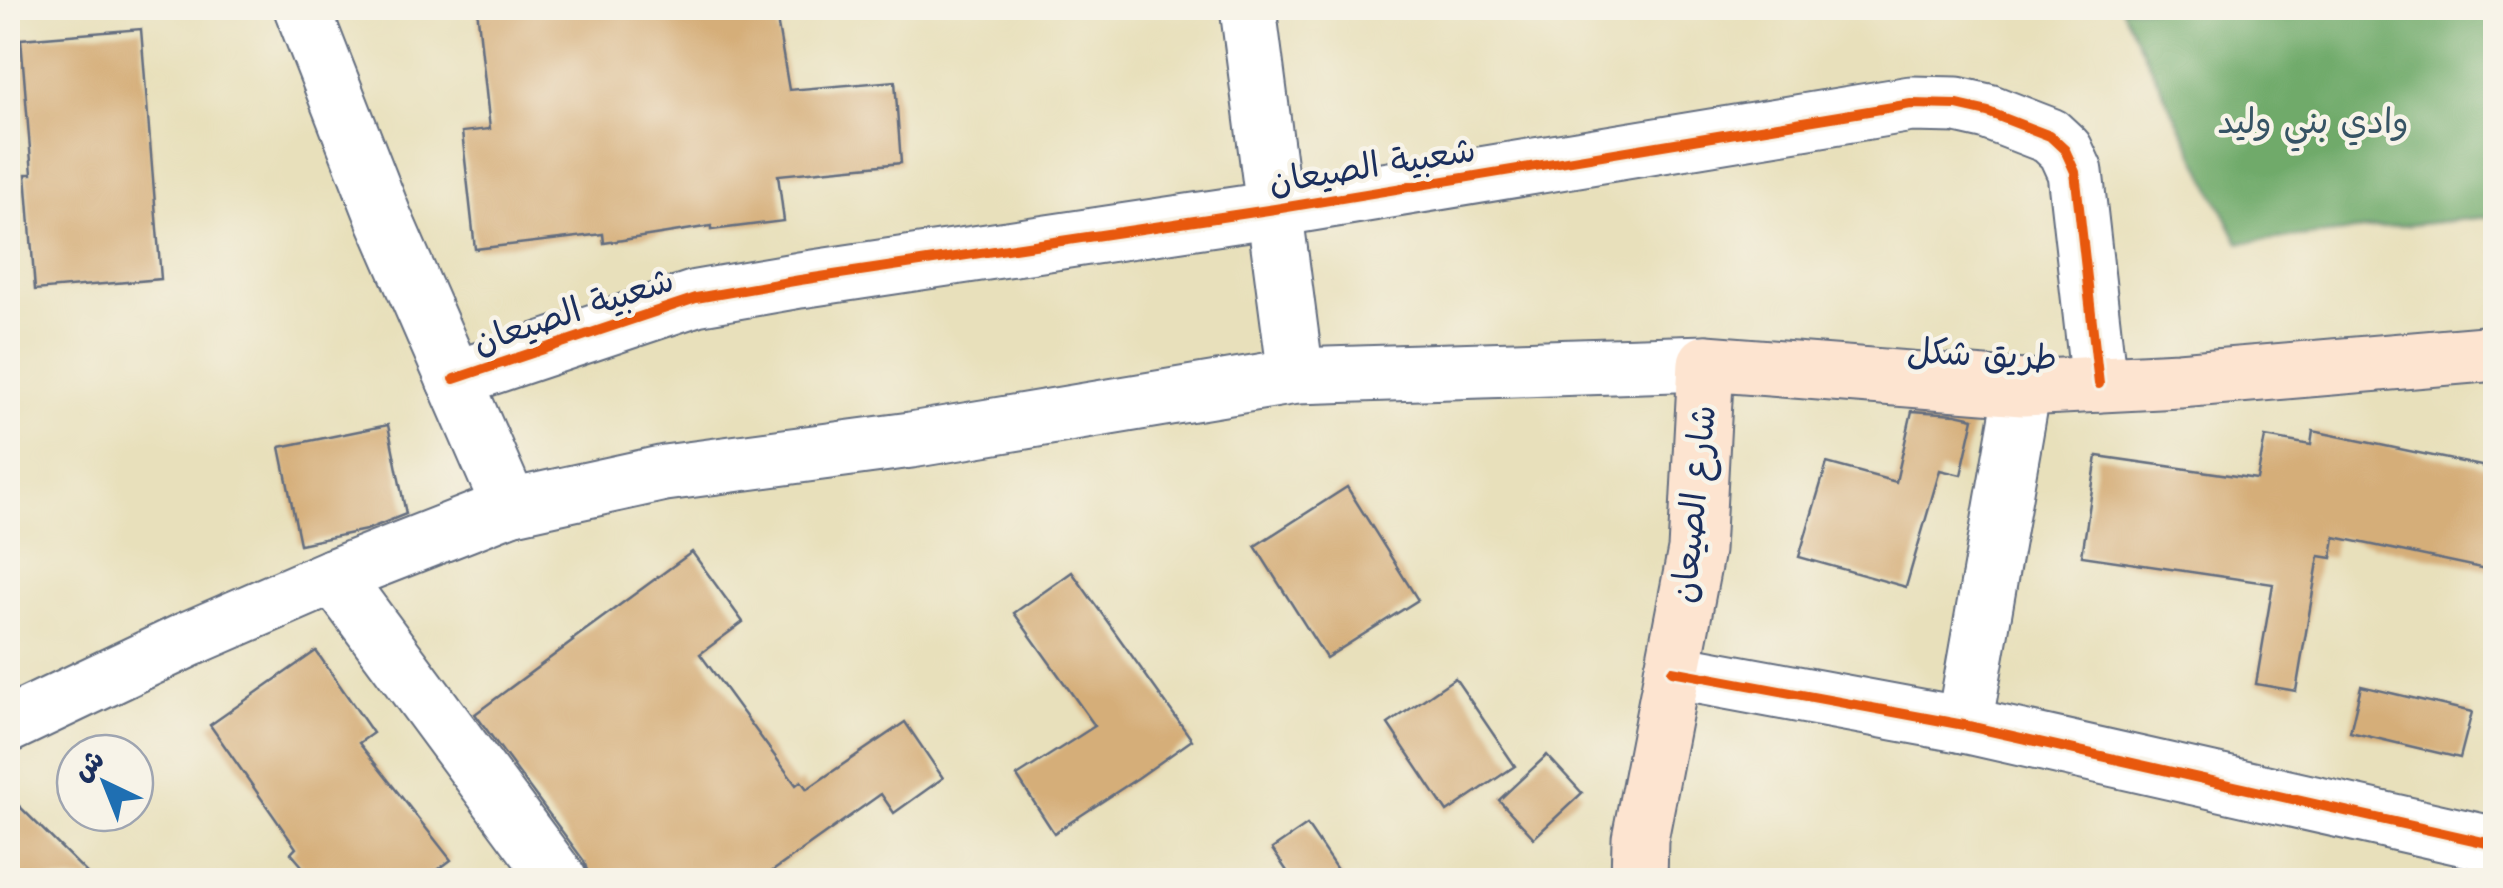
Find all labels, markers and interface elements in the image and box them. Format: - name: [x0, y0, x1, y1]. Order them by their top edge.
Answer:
- park label: وادي بني وليد: [2217, 97, 2409, 152]
- street label: شعبية الصيعان: [1265, 125, 1479, 204]
- street label: شعبية الصيعان: [466, 255, 679, 364]
- street label: طريق شكل: [1906, 326, 2058, 381]
- street label: شارع الصيعان: [1659, 403, 1728, 606]
- north arrow: [55, 733, 155, 833]
- text: ش: [64, 740, 112, 789]

